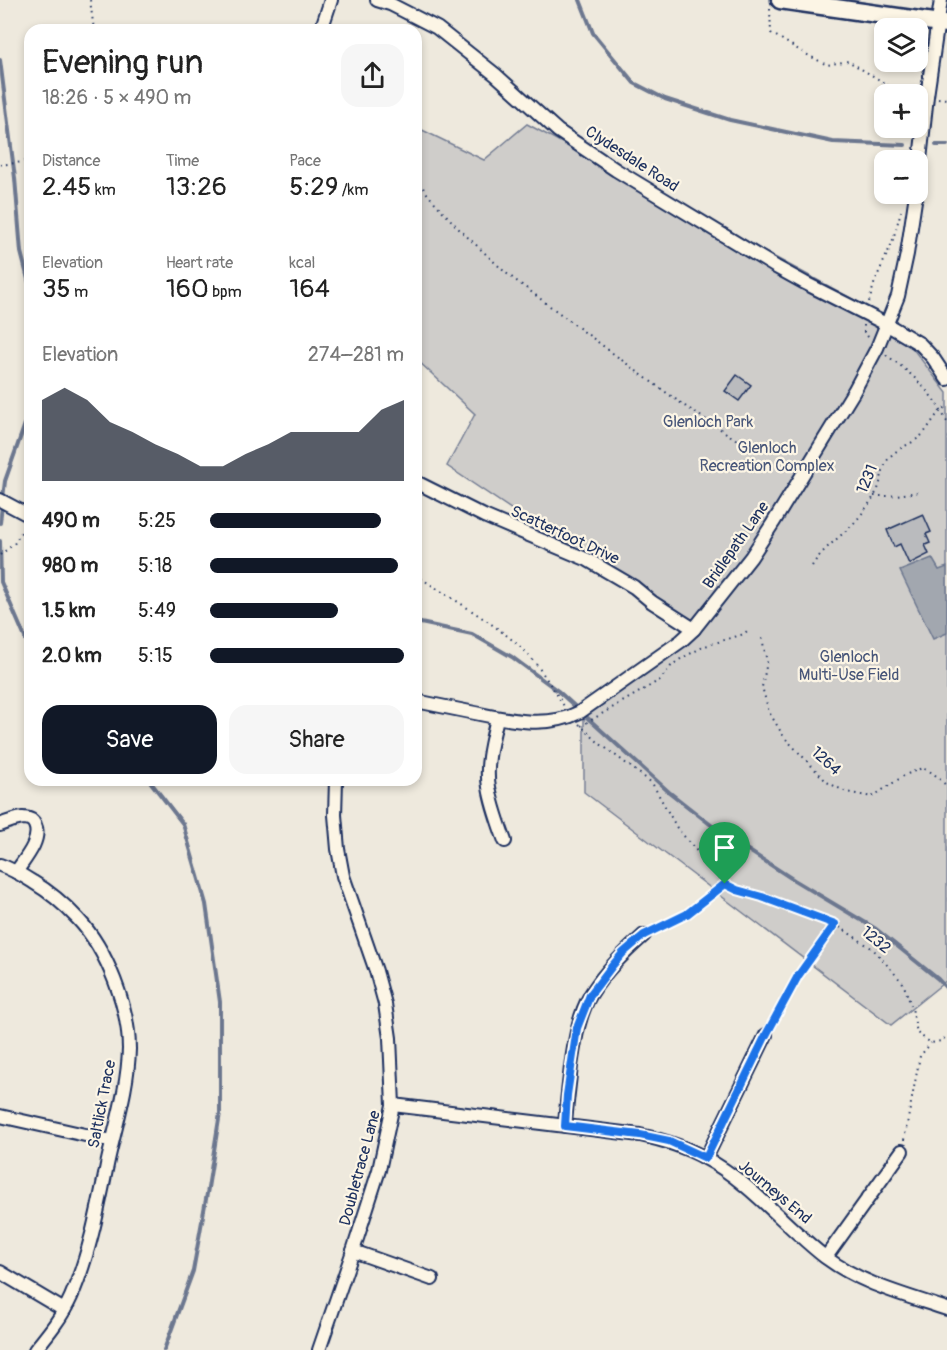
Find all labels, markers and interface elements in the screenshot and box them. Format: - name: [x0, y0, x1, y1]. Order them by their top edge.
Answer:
- map controls: [874, 18, 928, 204]
- button: layers: [874, 18, 928, 72]
- text: Evening run: [42, 42, 203, 83]
- button: share: [341, 44, 404, 107]
- button: +: [874, 84, 928, 138]
- text: 18:26 · 5 × 490 m: [42, 85, 191, 110]
- street label: Clydesdale Road: [582, 121, 682, 197]
- button: −: [874, 150, 928, 204]
- text: Distance: [42, 151, 101, 171]
- text: Time: [166, 151, 199, 171]
- text: Pace: [289, 151, 321, 171]
- text: 2.45: [42, 171, 91, 203]
- text: 13:26: [166, 171, 227, 203]
- text: 5:29: [289, 171, 338, 203]
- text: km: [91, 180, 116, 200]
- text: /km: [338, 180, 368, 200]
- text: Elevation: [42, 253, 103, 273]
- text: Heart rate: [166, 253, 233, 273]
- text: kcal: [289, 253, 315, 273]
- text: 35: [42, 273, 71, 305]
- text: 160: [166, 273, 209, 305]
- text: 164: [289, 273, 330, 305]
- text: m: [71, 282, 88, 302]
- text: bpm: [209, 282, 242, 302]
- text: Elevation: [42, 342, 118, 367]
- text: 274–281 m: [308, 342, 404, 367]
- park label: Glenloch Park: [663, 412, 754, 432]
- park label: Glenloch Recreation Complex: [699, 438, 835, 476]
- street label: 1231: [852, 461, 882, 497]
- street label: Bridlepath Lane: [699, 497, 774, 593]
- street label: Scatterfoot Drive: [507, 501, 623, 569]
- text: 490 m: [42, 508, 100, 533]
- text: 5:25: [138, 508, 176, 533]
- text: 980 m: [42, 553, 98, 578]
- text: 5:18: [138, 553, 172, 578]
- text: 1.5 km: [42, 598, 95, 623]
- text: 5:49: [138, 598, 176, 623]
- text: 2.0 km: [42, 643, 102, 668]
- text: 5:15: [138, 643, 173, 668]
- park label: Glenloch Multi-Use Field: [799, 647, 899, 685]
- button: Save: [42, 705, 217, 774]
- button: Share: [229, 705, 404, 774]
- street label: 1264: [807, 742, 845, 780]
- pin: [699, 822, 750, 884]
- icon: arrive: [708, 831, 741, 864]
- street label: 1232: [857, 922, 895, 958]
- street label: Saltlick Trace: [84, 1058, 120, 1150]
- street label: Doubletrace Lane: [335, 1108, 385, 1228]
- street label: Journeys End: [734, 1156, 816, 1228]

